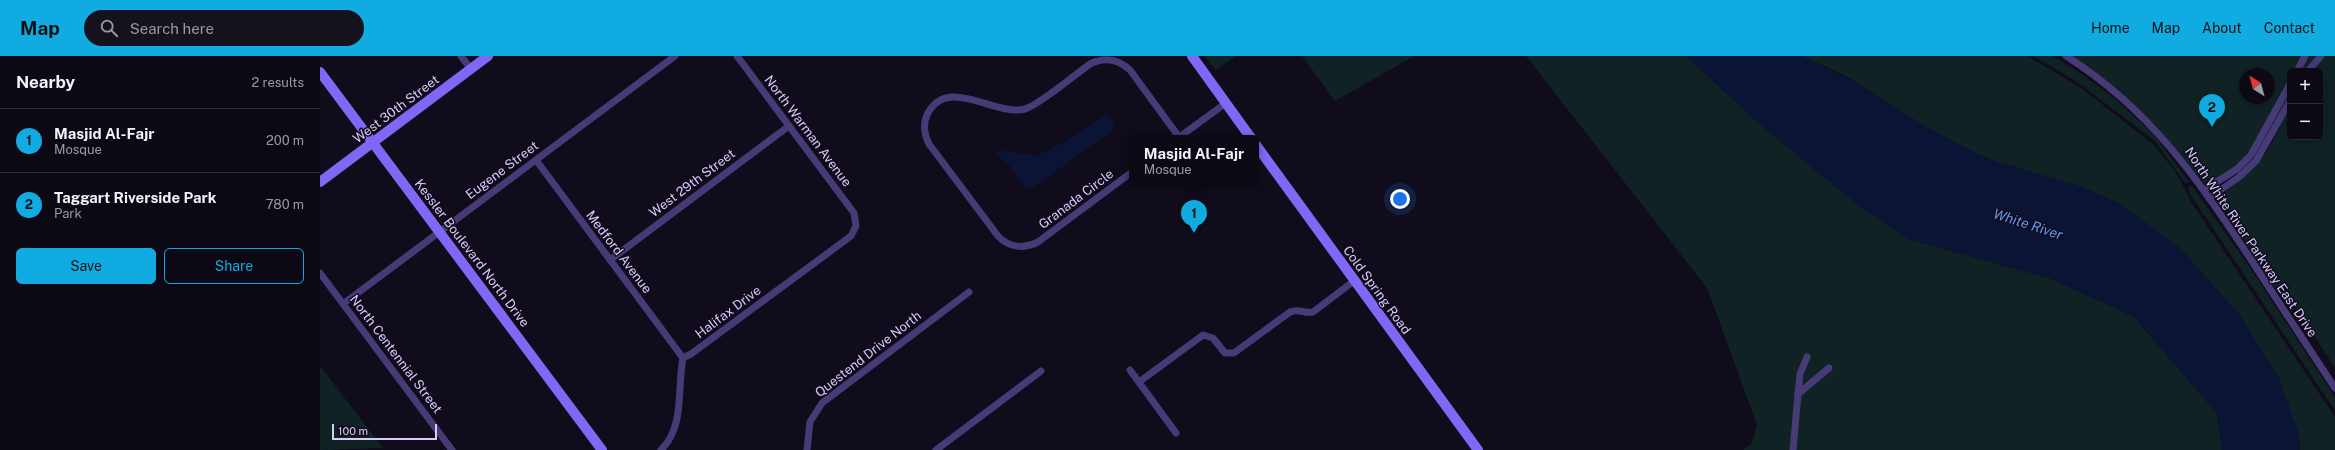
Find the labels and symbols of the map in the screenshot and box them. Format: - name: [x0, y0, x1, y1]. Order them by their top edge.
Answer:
- north arrow: [2239, 68, 2275, 104]
- street label: West 30th Street: [350, 72, 442, 146]
- street label: North Warman Avenue: [761, 72, 855, 190]
- pin: 2: [2199, 94, 2225, 127]
- street label: Eugene Street: [463, 138, 541, 202]
- street label: North White River Parkway East Drive: [2182, 144, 2320, 340]
- street label: West 29th Street: [646, 146, 738, 220]
- street label: Granada Circle: [1036, 166, 1116, 232]
- street label: Kessler Boulevard North Drive: [412, 176, 532, 330]
- your location: [1390, 189, 1410, 209]
- pin: 1: [1181, 200, 1207, 233]
- water label: White River: [1991, 205, 2065, 243]
- street label: Medford Avenue: [583, 208, 655, 296]
- street label: Cold Spring Road: [1340, 243, 1414, 337]
- street label: Halifax Drive: [692, 283, 764, 341]
- street label: North Centennial Street: [347, 292, 445, 416]
- street label: Questend Drive North: [812, 308, 924, 400]
- scale bar: [332, 422, 437, 441]

